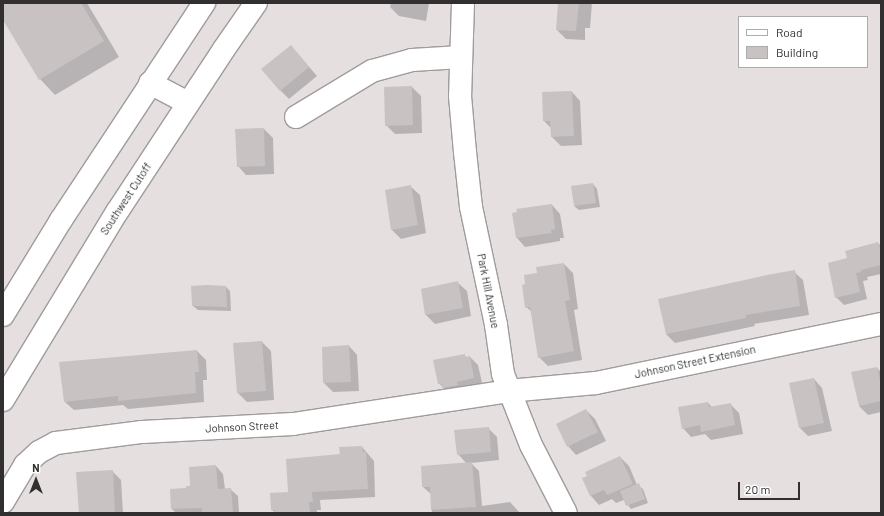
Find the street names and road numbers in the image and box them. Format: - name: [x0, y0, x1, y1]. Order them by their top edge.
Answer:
- street label: Southwest Cutoff: [98, 160, 154, 238]
- street label: Park Hill Avenue: [474, 252, 502, 330]
- street label: Johnson Street Extension: [633, 343, 757, 381]
- street label: Johnson Street: [205, 418, 279, 436]

